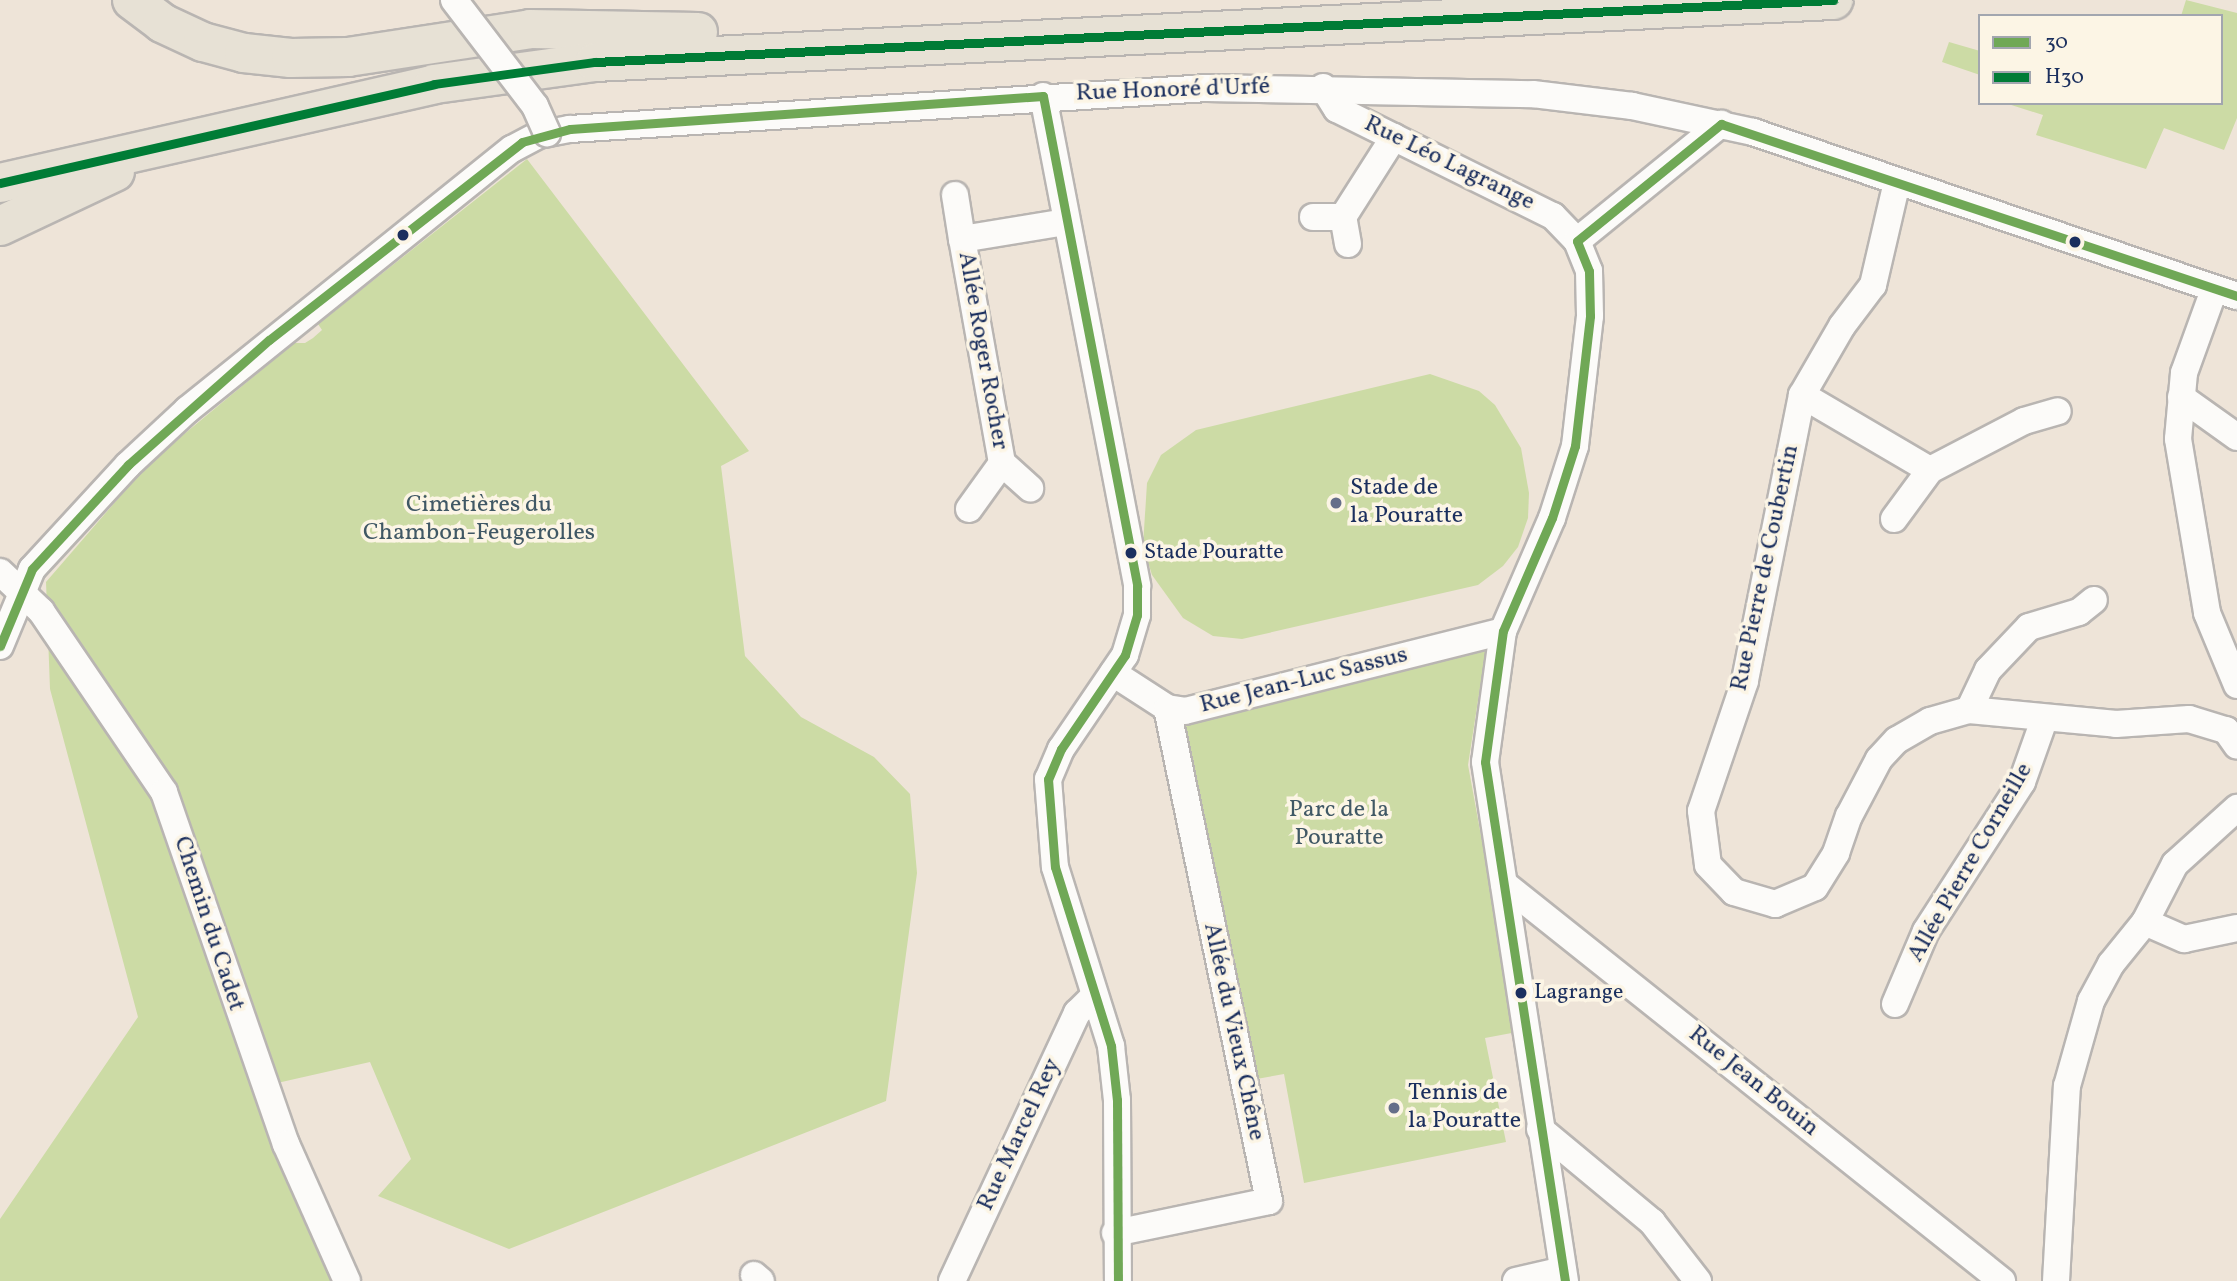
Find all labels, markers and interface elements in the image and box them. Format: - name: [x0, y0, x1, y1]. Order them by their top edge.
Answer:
- legend: [1978, 14, 2223, 105]
- text: 30: [2045, 28, 2068, 57]
- text: H30: [2045, 63, 2084, 92]
- street label: Rue Honoré d'Urfé: [1075, 73, 1271, 109]
- street label: Rue Léo Lagrange: [1359, 110, 1539, 218]
- unlabelled marker: [396, 228, 410, 242]
- unlabelled marker: [2068, 235, 2082, 249]
- street label: Allée Roger Rocher: [950, 250, 1014, 452]
- street label: Rue Pierre de Coubertin: [1726, 442, 1806, 694]
- place label: Stade de la Pouratte: [1350, 475, 1463, 531]
- park label: Cimetières du Chambon-Feugerolles: [363, 492, 595, 548]
- marker: Stade de la Pouratte: [1328, 495, 1344, 511]
- place label: Stade Pouratte: [1144, 540, 1284, 566]
- marker: Stade Pouratte: [1124, 546, 1138, 560]
- street label: Rue Jean-Luc Sassus: [1197, 641, 1411, 721]
- street label: Allée Pierre Corneille: [1902, 758, 2040, 968]
- park label: Parc de la Pouratte: [1289, 797, 1389, 853]
- street label: Chemin du Cadet: [166, 833, 250, 1015]
- street label: Allée du Vieux Chêne: [1196, 920, 1270, 1144]
- place label: Lagrange: [1534, 980, 1623, 1006]
- marker: Lagrange: [1514, 986, 1528, 1000]
- street label: Rue Jean Bouin: [1682, 1021, 1824, 1143]
- street label: Rue Marcel Rey: [972, 1054, 1068, 1216]
- place label: Tennis de la Pouratte: [1408, 1080, 1521, 1136]
- marker: Tennis de la Pouratte: [1386, 1100, 1402, 1116]

